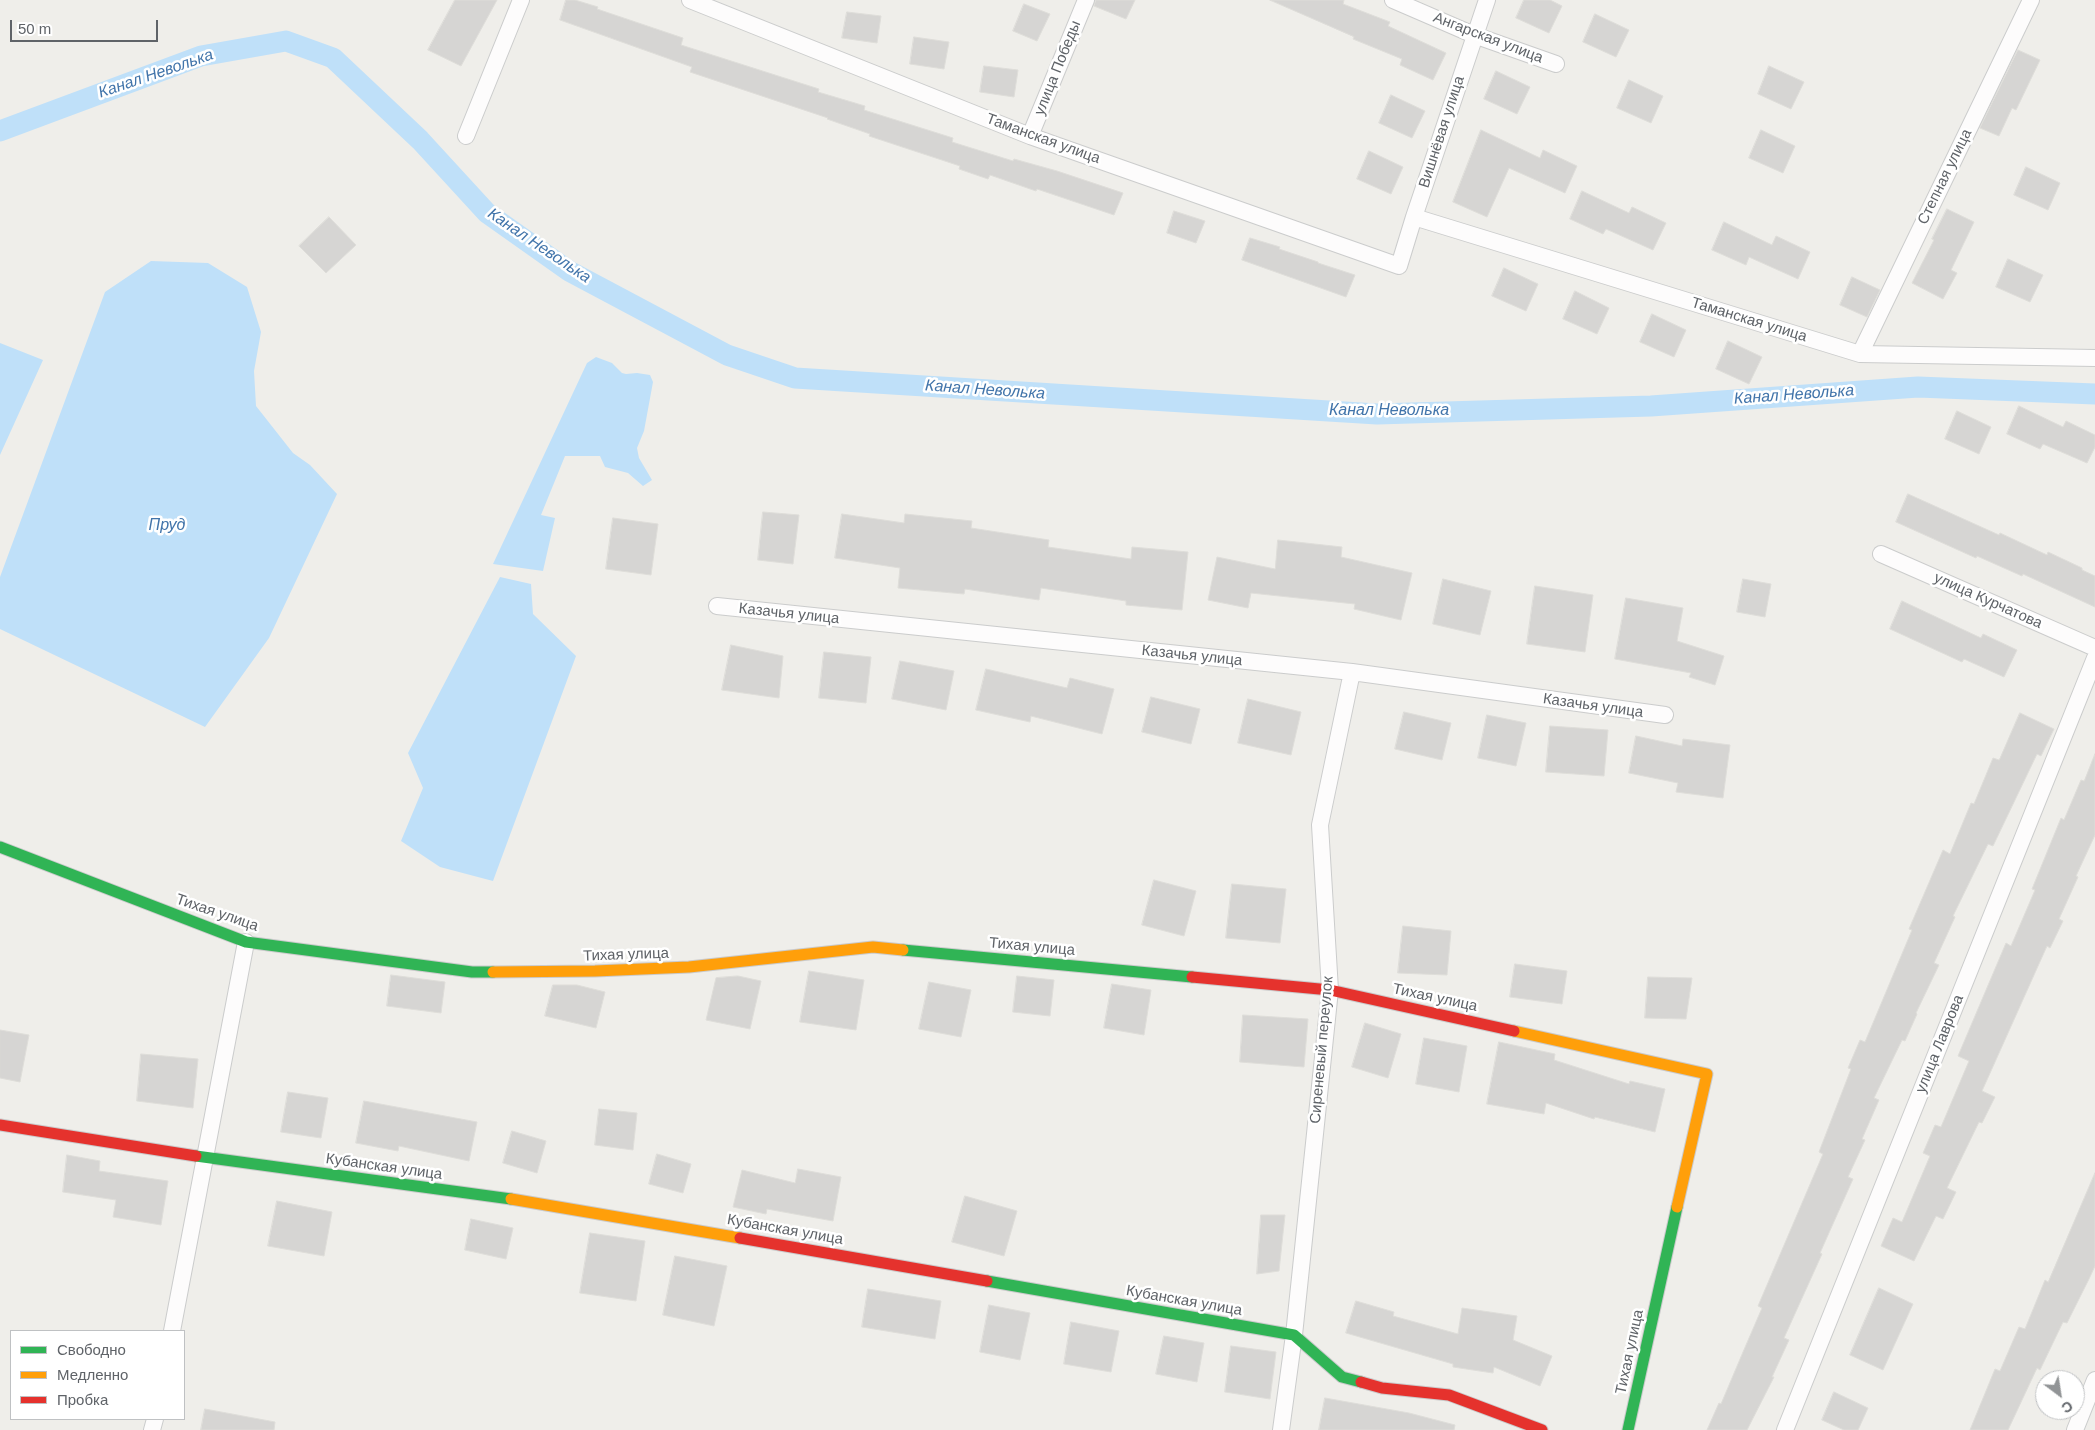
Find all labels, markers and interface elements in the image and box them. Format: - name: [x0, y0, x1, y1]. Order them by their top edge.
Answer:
- street label: Ангарская улица: [1430, 9, 1546, 67]
- scale bar: [12, 10, 160, 42]
- street label: улица Победы: [1031, 18, 1085, 118]
- text: 50 m: [18, 20, 51, 37]
- water label: Канал Неволька: [96, 45, 216, 103]
- street label: Вишнёвая улица: [1415, 74, 1469, 190]
- street label: Таманская улица: [984, 110, 1102, 168]
- street label: Степная улица: [1914, 126, 1976, 228]
- water label: Канал Неволька: [484, 204, 594, 288]
- street label: Таманская улица: [1689, 294, 1809, 346]
- water label: Канал Неволька: [924, 376, 1046, 404]
- water label: Канал Неволька: [1733, 381, 1855, 409]
- water label: Канал Неволька: [1329, 401, 1449, 421]
- water label: Пруд: [149, 516, 185, 536]
- street label: улица Курчатова: [1931, 569, 2045, 633]
- street label: Казачья улица: [738, 600, 840, 628]
- street label: Казачья улица: [1141, 642, 1243, 670]
- street label: Казачья улица: [1542, 690, 1644, 722]
- street label: Тихая улица: [173, 890, 261, 936]
- street label: Тихая улица: [988, 934, 1076, 960]
- street label: Тихая улица: [583, 945, 669, 965]
- street label: Сиреневый переулок: [1307, 976, 1337, 1124]
- street label: Тихая улица: [1391, 980, 1479, 1016]
- street label: улица Лаврова: [1912, 992, 1968, 1096]
- street label: Кубанская улица: [325, 1150, 443, 1184]
- street label: Кубанская улица: [726, 1211, 844, 1249]
- street label: Кубанская улица: [1125, 1282, 1243, 1320]
- street label: Тихая улица: [1612, 1308, 1648, 1396]
- legend: [10, 1330, 185, 1420]
- text: Свободно: [57, 1341, 126, 1358]
- text: Медленно: [57, 1366, 128, 1383]
- north arrow: [2035, 1370, 2085, 1420]
- text: Пробка: [57, 1391, 108, 1408]
- text: С: [2059, 1398, 2076, 1416]

